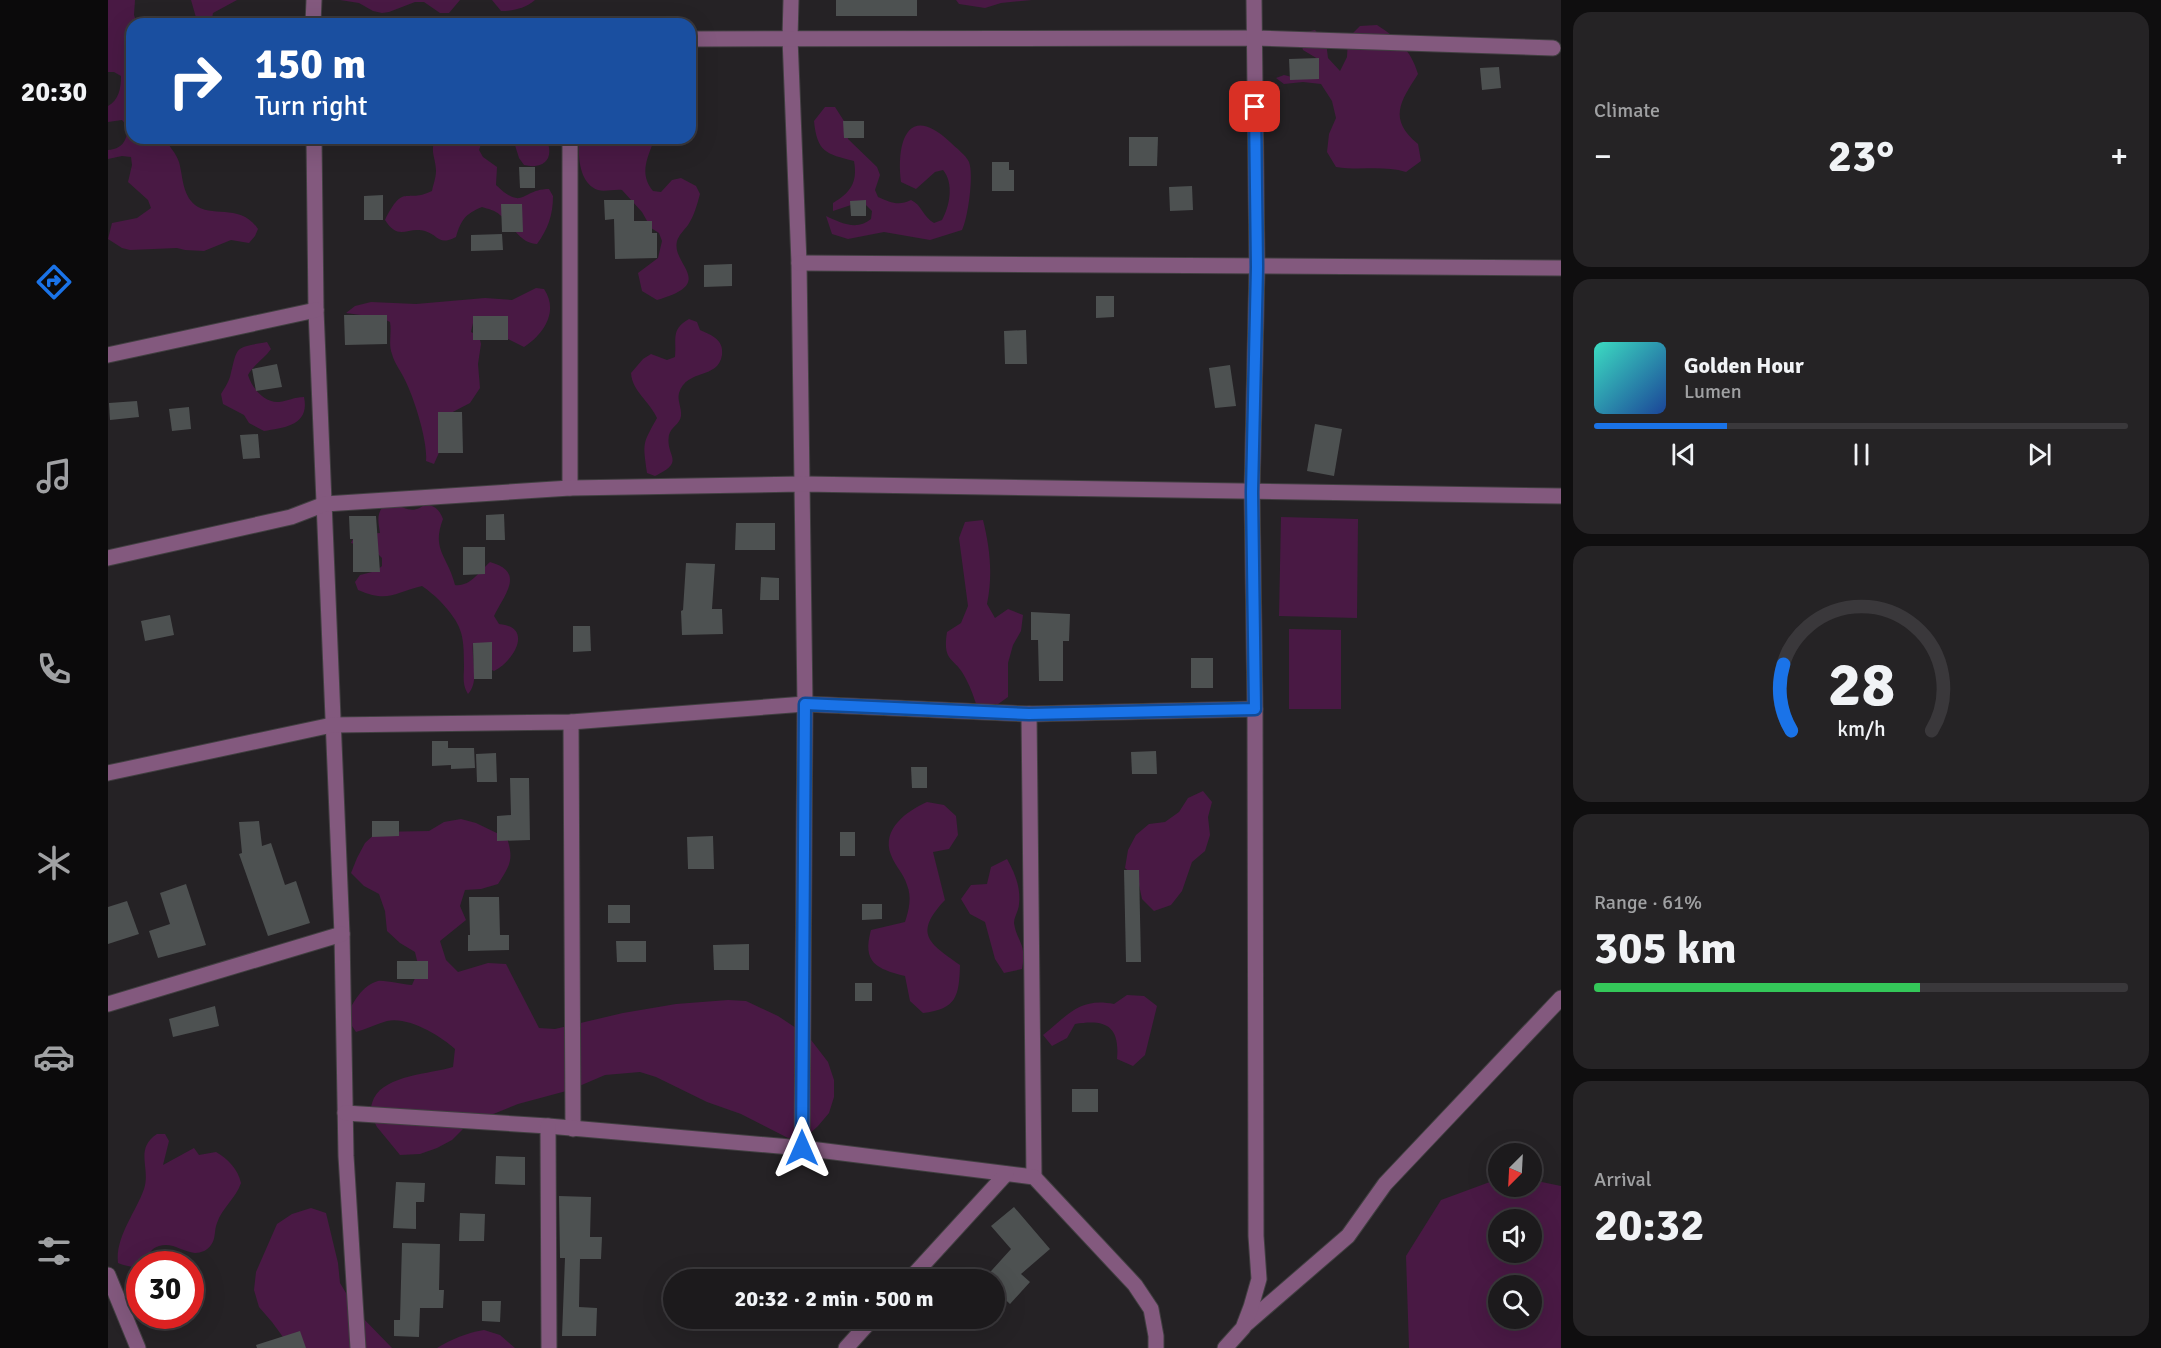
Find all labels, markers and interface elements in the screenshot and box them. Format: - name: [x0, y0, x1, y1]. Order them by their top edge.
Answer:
- text: 150 m: [255, 39, 366, 90]
- icon: right: [156, 42, 234, 120]
- text: 20:30: [21, 76, 87, 109]
- pin: [1229, 81, 1280, 132]
- text: Turn right: [255, 90, 368, 123]
- icon: arrive: [1238, 90, 1271, 123]
- text: Climate: [1594, 98, 1660, 123]
- text: 23°: [1828, 129, 1894, 184]
- text: −: [1594, 136, 1612, 177]
- text: +: [2110, 136, 2128, 177]
- icon: directions: [33, 261, 75, 303]
- text: Golden Hour: [1684, 352, 1804, 379]
- text: Lumen: [1684, 379, 1742, 404]
- icon: previous: [1667, 438, 1700, 471]
- icon: pause: [1845, 438, 1878, 471]
- icon: next: [2023, 438, 2056, 471]
- icon: music: [33, 455, 75, 497]
- text: 28: [1827, 646, 1895, 723]
- icon: phone: [33, 648, 75, 690]
- text: km/h: [1837, 716, 1885, 742]
- icon: climate: [33, 842, 75, 884]
- text: Range · 61%: [1594, 890, 1702, 915]
- text: 305 km: [1594, 921, 1737, 976]
- icon: car: [33, 1036, 75, 1078]
- position arrow: [770, 1116, 834, 1180]
- north arrow: [1488, 1143, 1542, 1197]
- map controls: [1488, 1143, 1542, 1329]
- text: Arrival: [1594, 1167, 1652, 1192]
- text: 20:32: [1594, 1198, 1704, 1253]
- button: sound: [1488, 1209, 1542, 1263]
- icon: filters: [33, 1230, 75, 1272]
- speed limit sign: 30: [126, 1251, 204, 1329]
- button: search: [1488, 1275, 1542, 1329]
- text: 20:32 · 2 min · 500 m: [734, 1285, 934, 1312]

